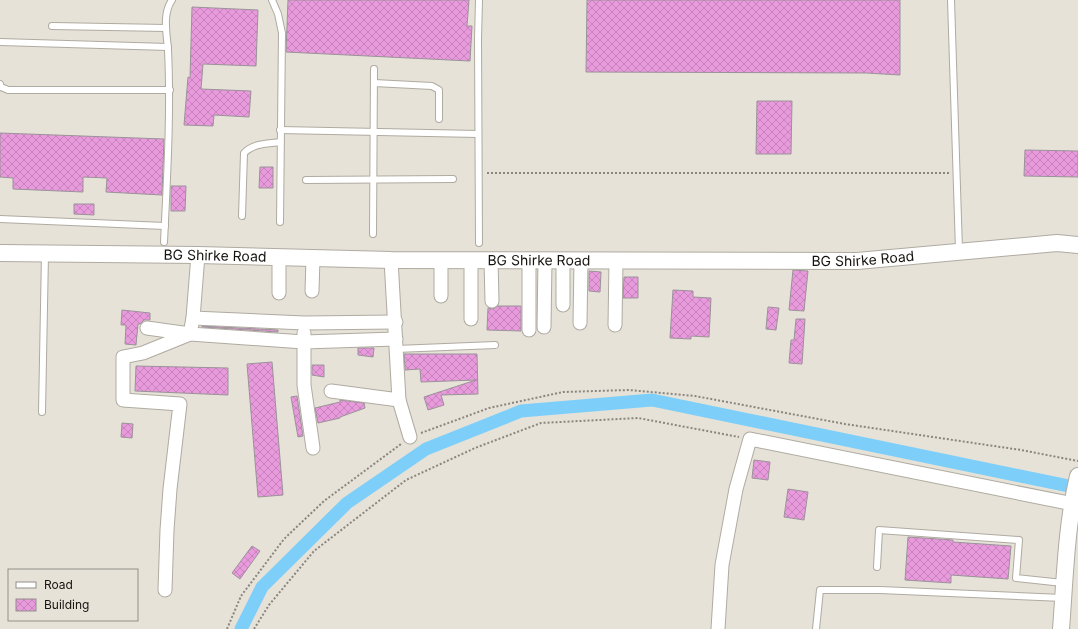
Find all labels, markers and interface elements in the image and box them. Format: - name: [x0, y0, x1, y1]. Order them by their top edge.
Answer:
- street label: BG Shirke Road: [163, 246, 267, 265]
- street label: BG Shirke Road: [811, 247, 915, 269]
- street label: BG Shirke Road: [487, 251, 590, 268]
- legend: [8, 569, 138, 621]
- text: Road: [44, 577, 73, 592]
- text: Building: [44, 597, 89, 612]

